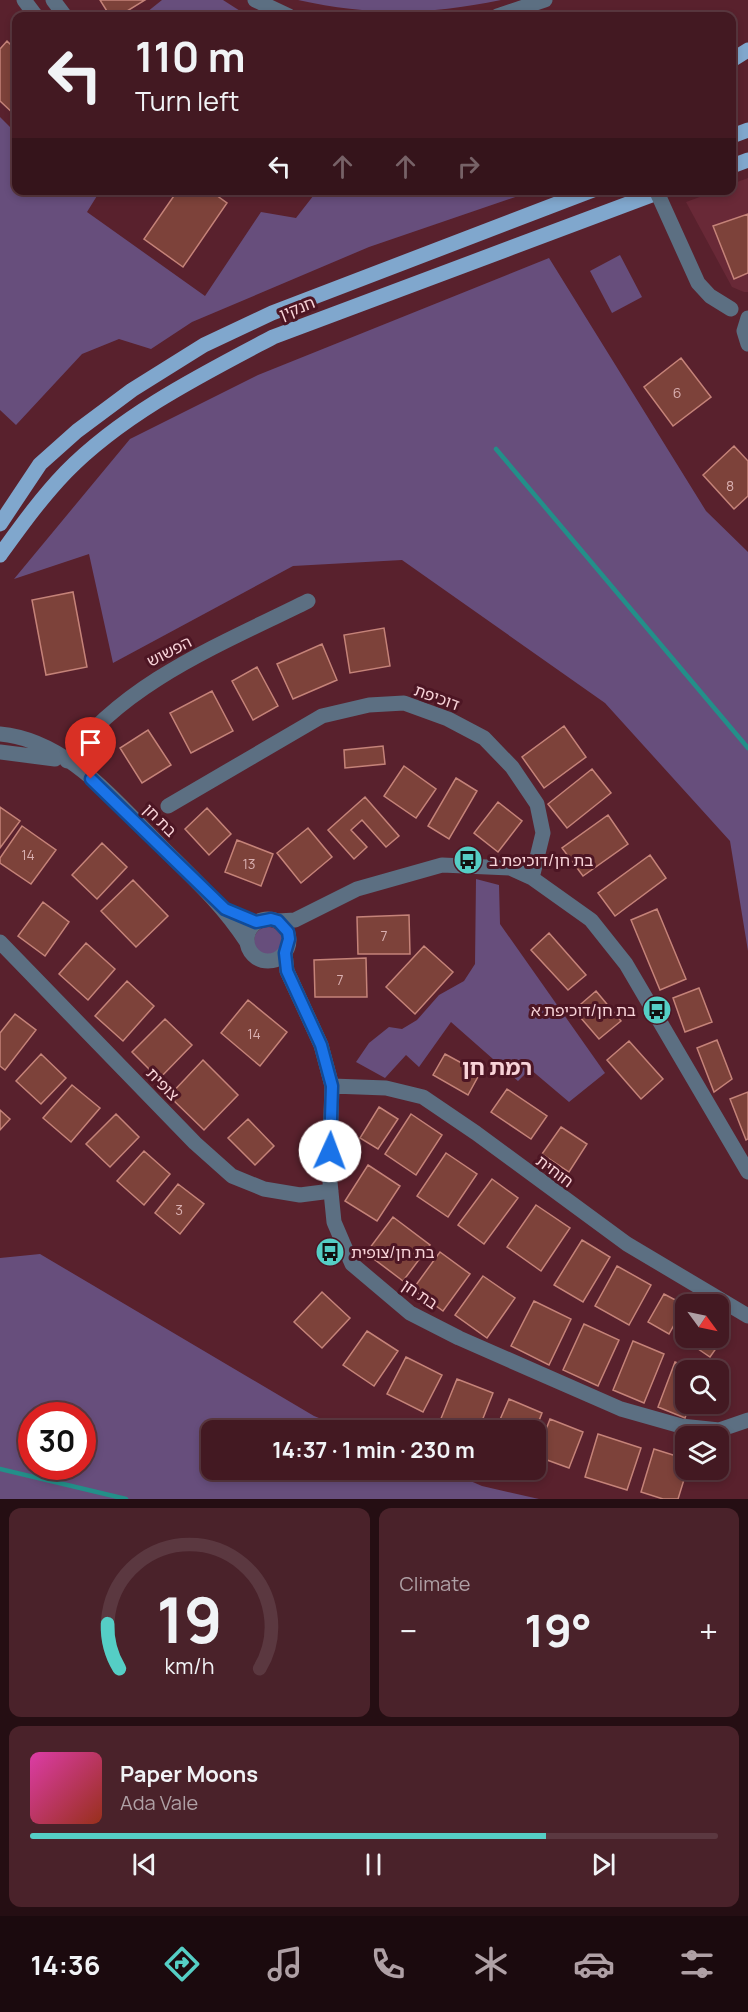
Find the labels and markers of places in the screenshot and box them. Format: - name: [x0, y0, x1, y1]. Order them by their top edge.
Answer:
- pin: [65, 717, 116, 779]
- bus stop icon: בת חן/דוכיפת ב: [452, 844, 484, 876]
- place label: בת חן/דוכיפת ב: [489, 849, 593, 871]
- bus stop icon: בת חן/דוכיפת א: [641, 994, 673, 1026]
- place label: בת חן/דוכיפת א: [531, 999, 636, 1021]
- bus stop icon: בת חן/צופית: [314, 1236, 346, 1268]
- place label: בת חן/צופית: [351, 1241, 435, 1263]

